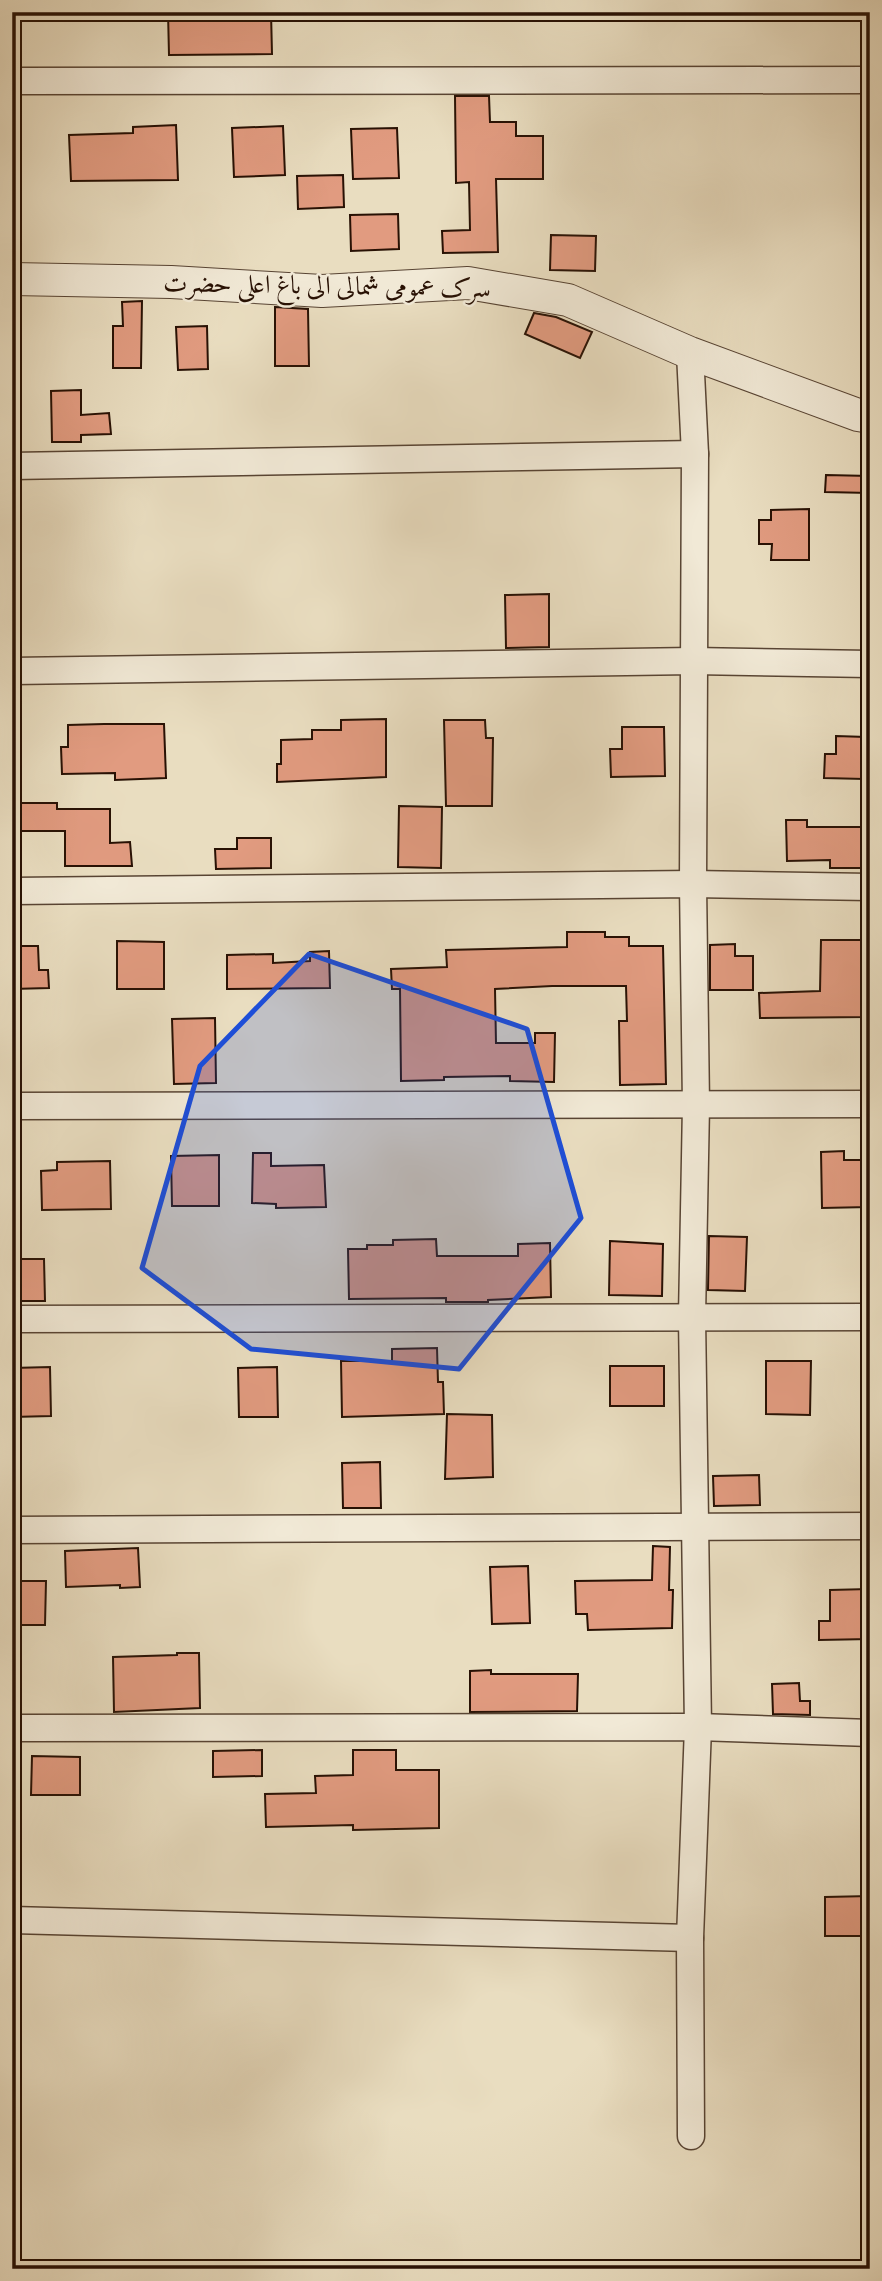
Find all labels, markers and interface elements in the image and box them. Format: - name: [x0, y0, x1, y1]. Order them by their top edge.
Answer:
- street label: سرک عمومی شمالی الی باغ اعلی حضرت: [163, 266, 491, 310]

